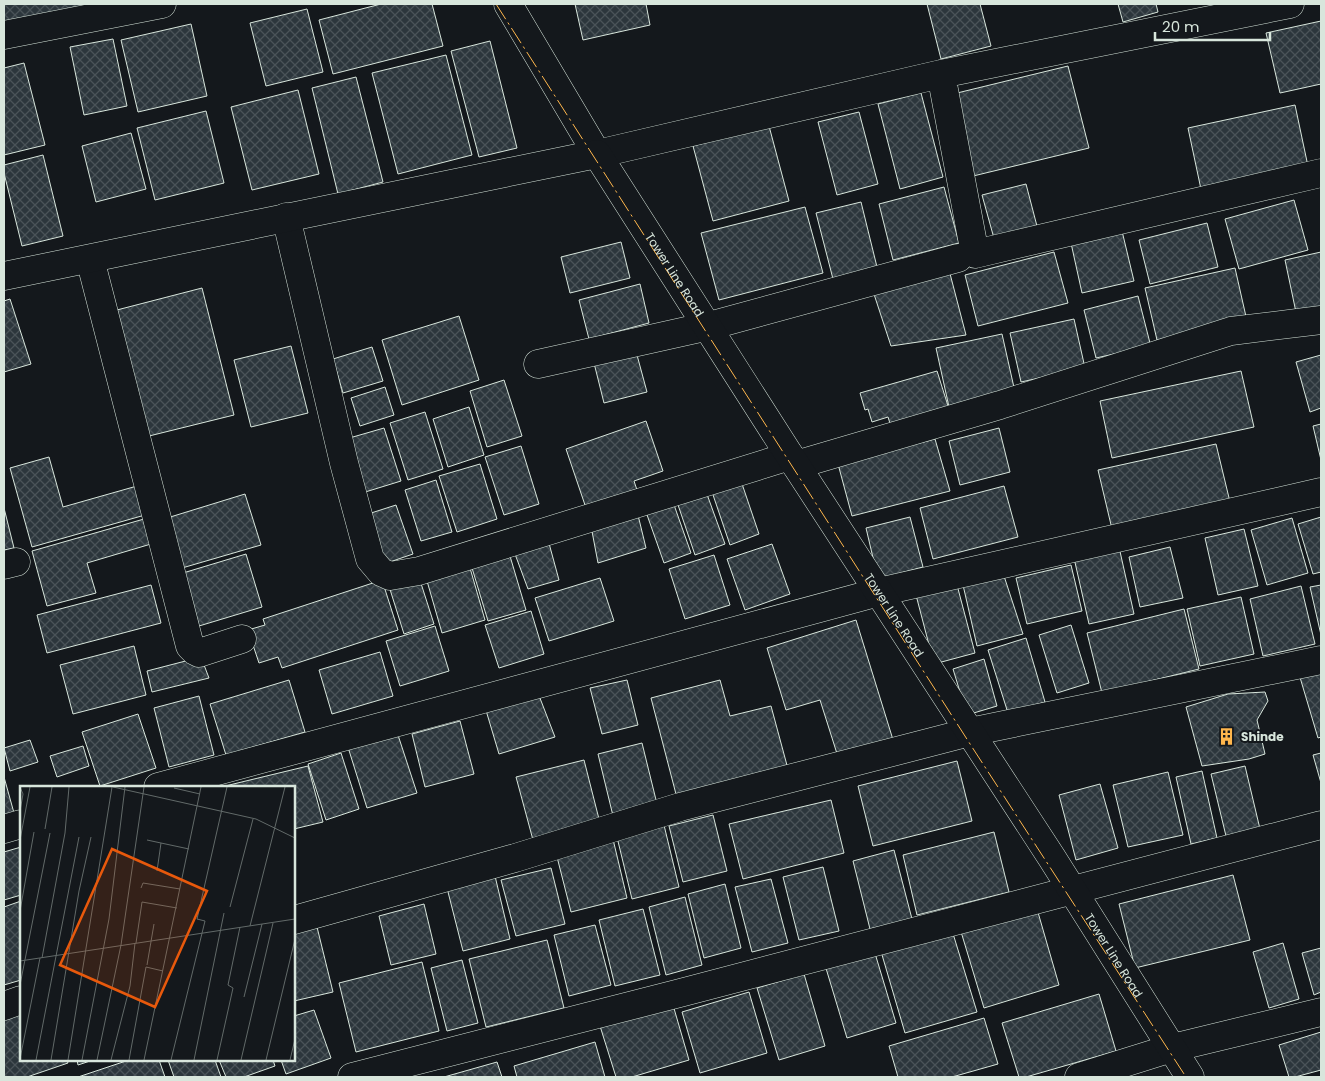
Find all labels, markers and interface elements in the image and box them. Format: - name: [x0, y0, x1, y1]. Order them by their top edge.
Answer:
- scale bar: [1155, 10, 1270, 42]
- text: 20 m: [1162, 16, 1200, 37]
- street label: Tower Line Road: [641, 229, 708, 320]
- street label: Tower Line Road: [861, 570, 928, 660]
- building icon: Shinde: [1217, 727, 1237, 747]
- place label: Shinde: [1241, 728, 1284, 745]
- inset map: [20, 786, 295, 1061]
- street label: Tower Line Road: [1081, 910, 1147, 1001]

